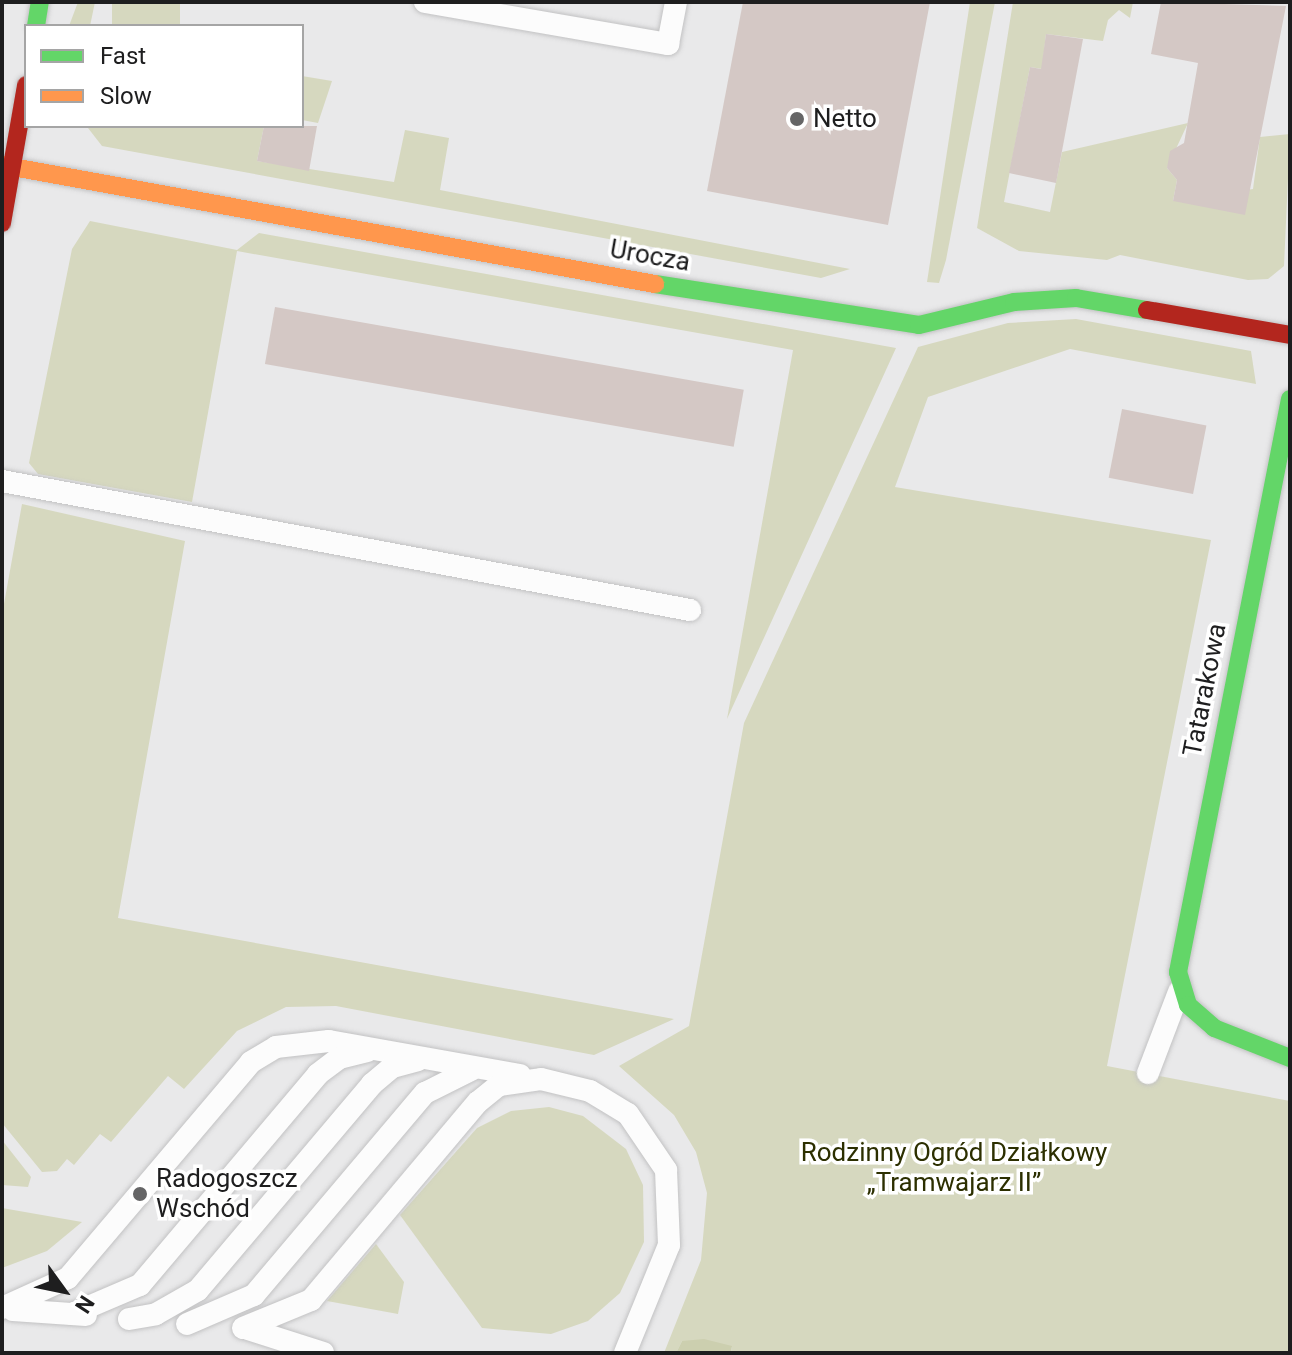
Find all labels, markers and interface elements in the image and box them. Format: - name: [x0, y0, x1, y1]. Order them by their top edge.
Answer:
- legend: [24, 24, 304, 128]
- text: Fast: [100, 42, 146, 70]
- text: Slow: [100, 82, 152, 110]
- place label: Netto: [813, 103, 877, 135]
- marker: Netto: [788, 110, 806, 128]
- street label: Urocza: [607, 234, 693, 278]
- street label: Tatarakowa: [1177, 621, 1233, 759]
- park label: Rodzinny Ogród Działkowy „Tramwajarz II”: [801, 1137, 1107, 1198]
- place label: Radogoszcz Wschód: [156, 1163, 298, 1224]
- marker: Radogoszcz Wschód: [131, 1185, 149, 1203]
- north arrow: [24, 1251, 104, 1331]
- text: N: [70, 1291, 99, 1318]

